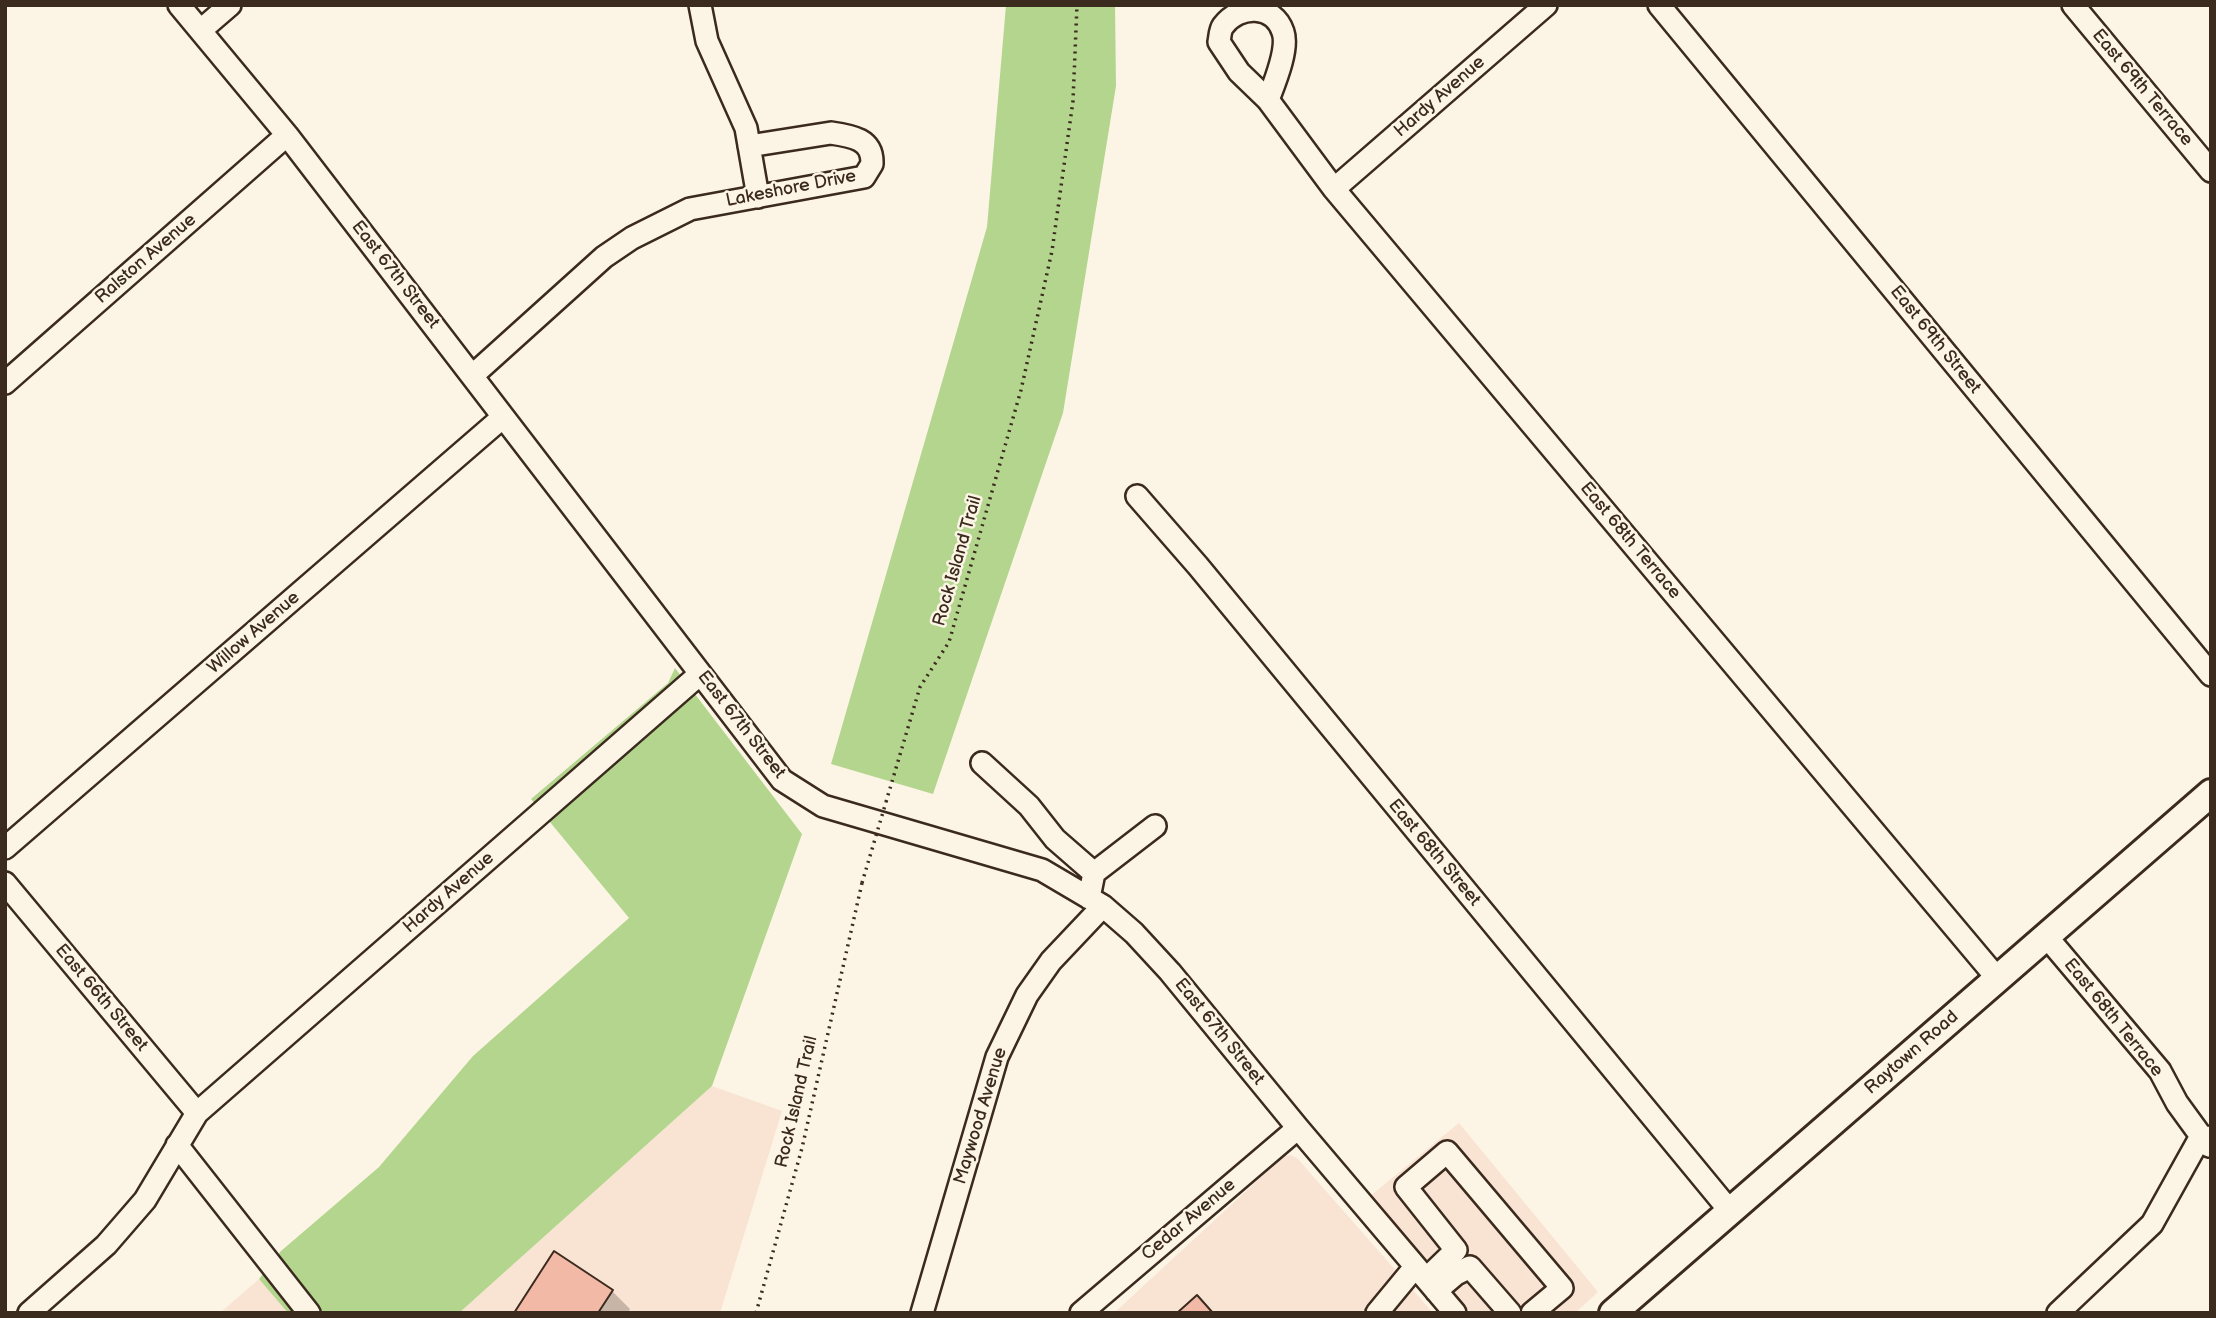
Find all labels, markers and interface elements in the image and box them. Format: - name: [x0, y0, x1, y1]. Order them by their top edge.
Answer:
- street label: East 69th Terrace: [2087, 25, 2197, 151]
- street label: Hardy Avenue: [1390, 52, 1490, 142]
- street label: Lakeshore Drive: [724, 166, 858, 212]
- street label: Ralston Avenue: [91, 209, 201, 309]
- street label: East 67th Street: [346, 217, 444, 333]
- street label: East 69th Street: [1885, 282, 1985, 398]
- street label: East 68th Terrace: [1575, 478, 1685, 604]
- street label: Rock Island Trail: [929, 493, 987, 629]
- street label: Willow Avenue: [203, 587, 305, 679]
- street label: East 67th Street: [692, 667, 790, 783]
- street label: East 68th Street: [1383, 795, 1485, 911]
- street label: Hardy Avenue: [399, 848, 499, 938]
- street label: East 66th Street: [50, 940, 152, 1056]
- street label: East 68th Terrace: [2059, 955, 2167, 1081]
- street label: East 67th Street: [1169, 974, 1269, 1090]
- street label: Raytown Road: [1861, 1007, 1963, 1099]
- street label: Rock Island Trail: [771, 1034, 823, 1170]
- street label: Maywood Avenue: [950, 1045, 1012, 1187]
- street label: Cedar Avenue: [1138, 1175, 1240, 1265]

